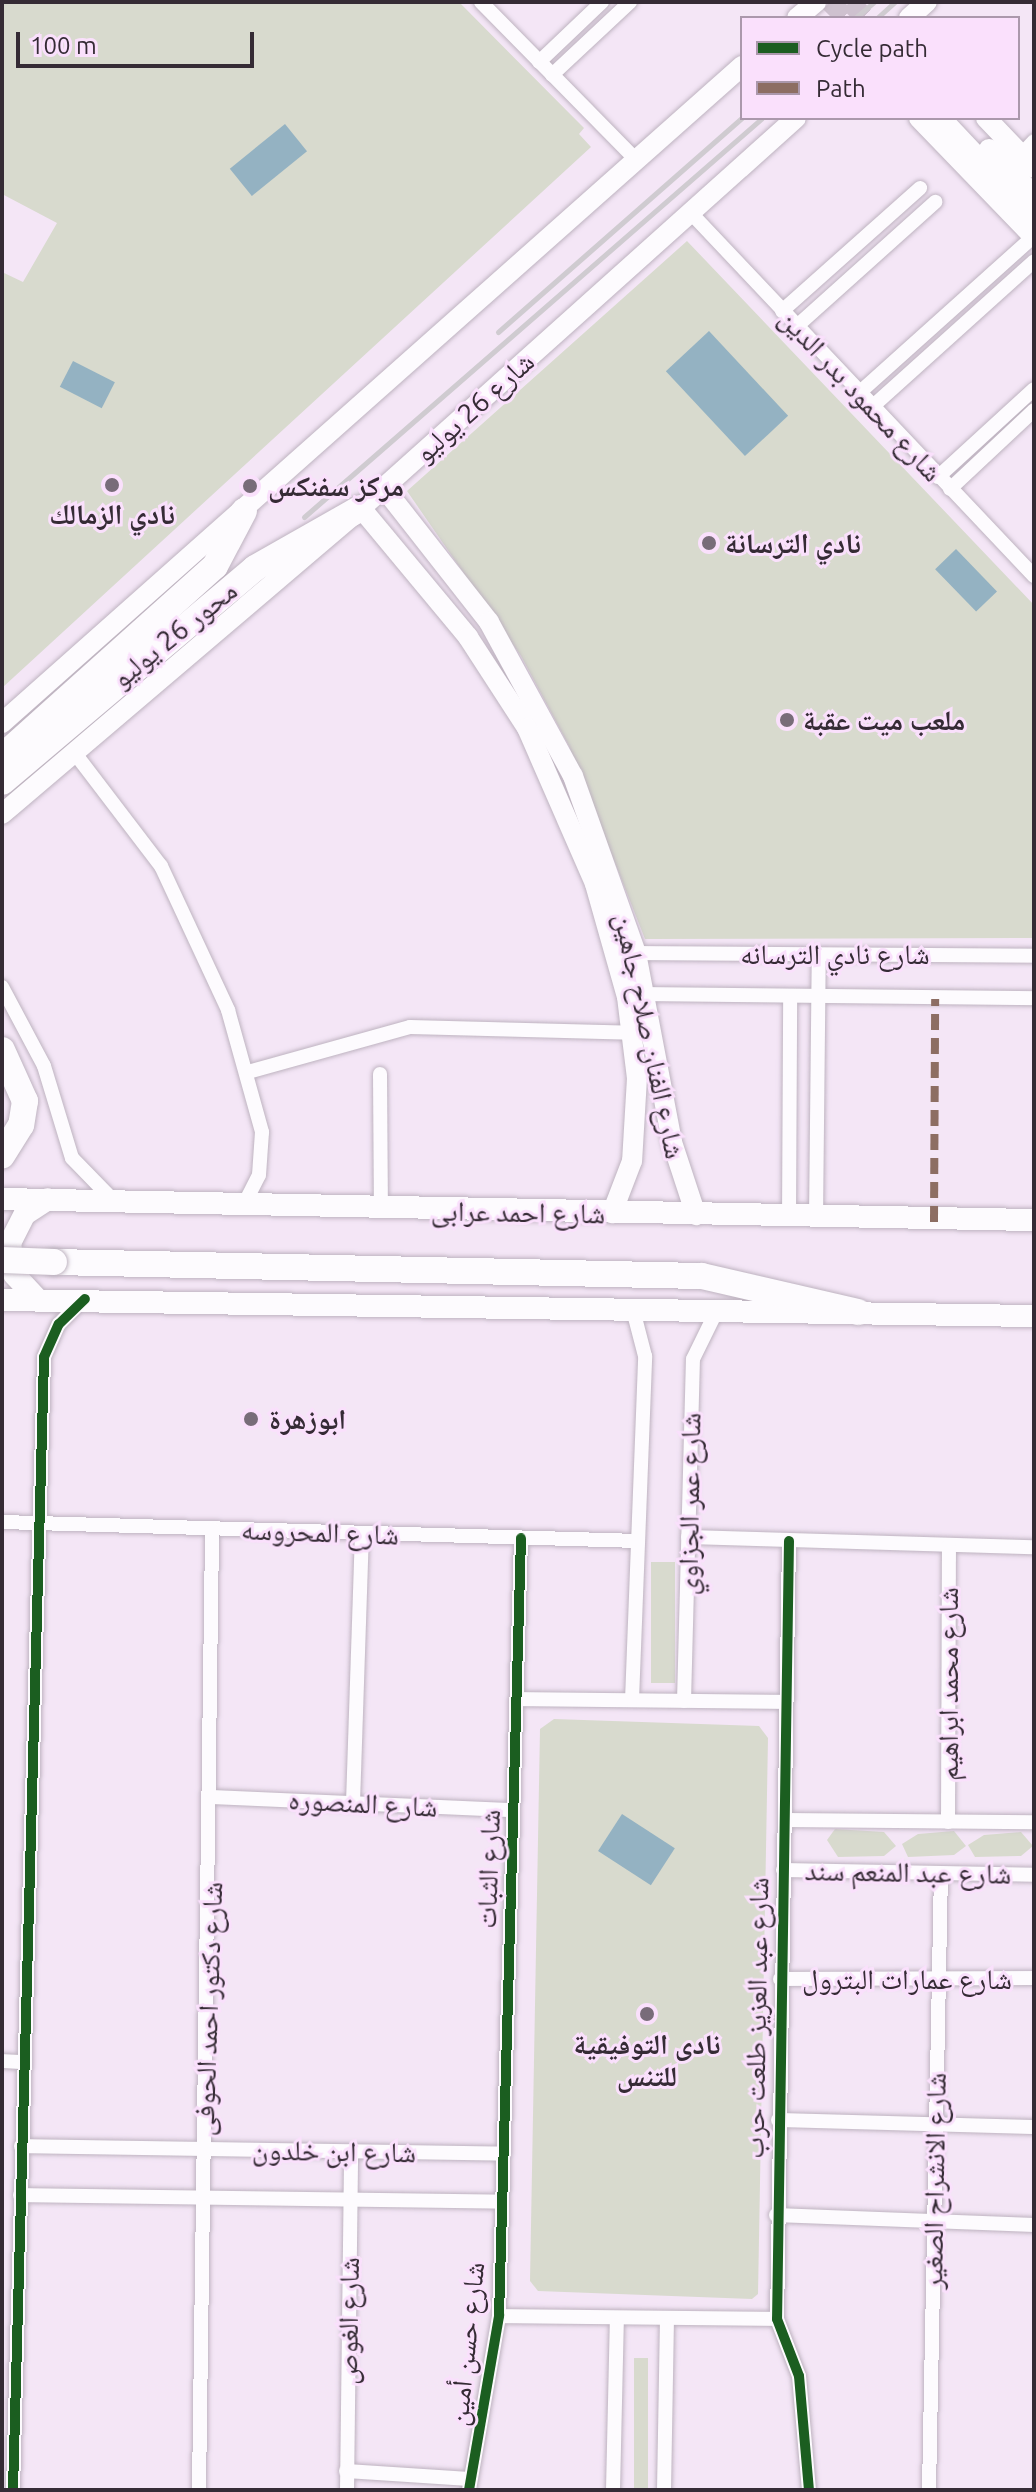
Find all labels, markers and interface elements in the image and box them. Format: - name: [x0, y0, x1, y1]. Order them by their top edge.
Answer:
- scale bar: [20, 16, 258, 66]
- legend: [740, 16, 1020, 120]
- text: 100 m: [30, 32, 97, 59]
- text: Cycle path: [816, 35, 928, 62]
- text: Path: [816, 75, 866, 102]
- street label: شارع محمود بدر الدين: [772, 302, 950, 488]
- street label: شارع 26 يوليو: [407, 345, 541, 469]
- place label: مركز سفنكس: [268, 469, 404, 503]
- marker: مركز سفنكس: [239, 475, 261, 497]
- marker: نادي الزمالك: [103, 476, 121, 494]
- place label: نادي الزمالك: [49, 497, 175, 531]
- place label: نادي الترسانة: [725, 526, 861, 560]
- marker: نادي الترسانة: [700, 534, 718, 552]
- street label: محور 26 يوليو: [105, 573, 243, 695]
- place label: ملعب ميت عقبة: [803, 703, 965, 737]
- marker: ملعب ميت عقبة: [778, 711, 796, 729]
- street label: شارع الفنان صلاح جاهين: [608, 910, 692, 1162]
- street label: شارع نادي الترسانه: [740, 937, 930, 971]
- street label: شارع احمد عرابى: [431, 1194, 605, 1230]
- place label: ابوزهرة: [269, 1402, 346, 1436]
- marker: ابوزهرة: [240, 1408, 262, 1430]
- street label: شارع عمر الجزاوي: [671, 1412, 707, 1596]
- street label: شارع المحروسه: [240, 1512, 400, 1552]
- street label: شارع محمد ابراهيم: [931, 1587, 965, 1781]
- street label: شارع المنصوره: [288, 1782, 438, 1824]
- street label: شارع الثبات: [469, 1809, 507, 1929]
- street label: شارع عبد المنعم سند: [804, 1853, 1012, 1891]
- street label: شارع عبد العزيز طلعت حرب: [737, 1877, 775, 2159]
- street label: شارع دكتور احمد الحوفى: [187, 1881, 229, 2137]
- street label: شارع عمارات البترول: [802, 1962, 1012, 1996]
- marker: نادى التوفيقية للتنس: [638, 2005, 656, 2023]
- place label: نادى التوفيقية للتنس: [574, 2027, 720, 2093]
- street label: شارع الانشراح الصغير: [915, 2072, 953, 2290]
- street label: شارع ابن خلدون: [252, 2133, 416, 2169]
- street label: شارع الغوص: [330, 2257, 366, 2385]
- street label: شارع حسن أمين: [441, 2260, 491, 2428]

